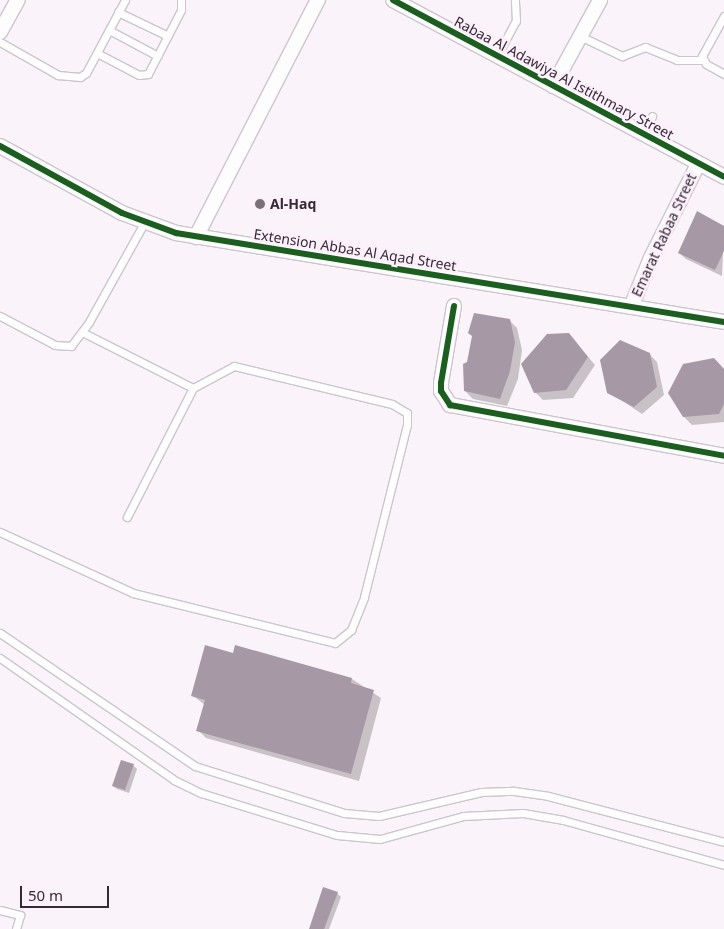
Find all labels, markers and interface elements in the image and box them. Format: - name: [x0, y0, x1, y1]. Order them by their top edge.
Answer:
- street label: Rabaa Al Adawiya Al Istithmary Street: [451, 13, 677, 143]
- street label: Emarat Rabaa Street: [628, 171, 700, 299]
- place label: Al-Haq: [270, 196, 316, 212]
- marker: Al-Haq: [254, 198, 266, 210]
- street label: Extension Abbas Al Aqad Street: [252, 226, 458, 274]
- scale bar: [22, 876, 111, 908]
- text: 50 m: [28, 885, 63, 905]

